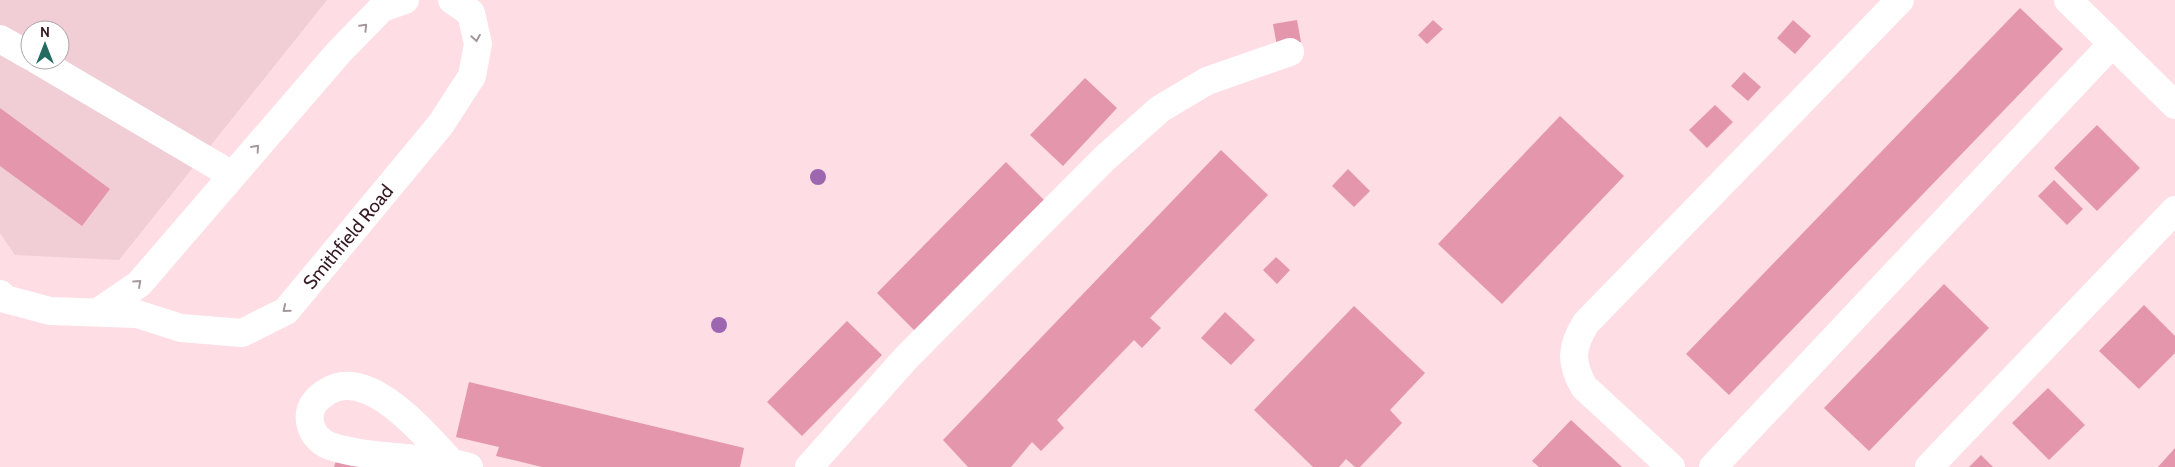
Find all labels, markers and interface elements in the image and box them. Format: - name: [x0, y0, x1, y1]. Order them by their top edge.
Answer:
- north arrow: [20, 20, 70, 70]
- text: N: [40, 23, 50, 41]
- one-way arrow: [358, 23, 367, 32]
- one-way arrow: [470, 34, 481, 42]
- one-way arrow: [250, 144, 259, 153]
- street label: Smithfield Road: [298, 180, 398, 294]
- one-way arrow: [132, 280, 141, 289]
- one-way arrow: [283, 303, 292, 311]

